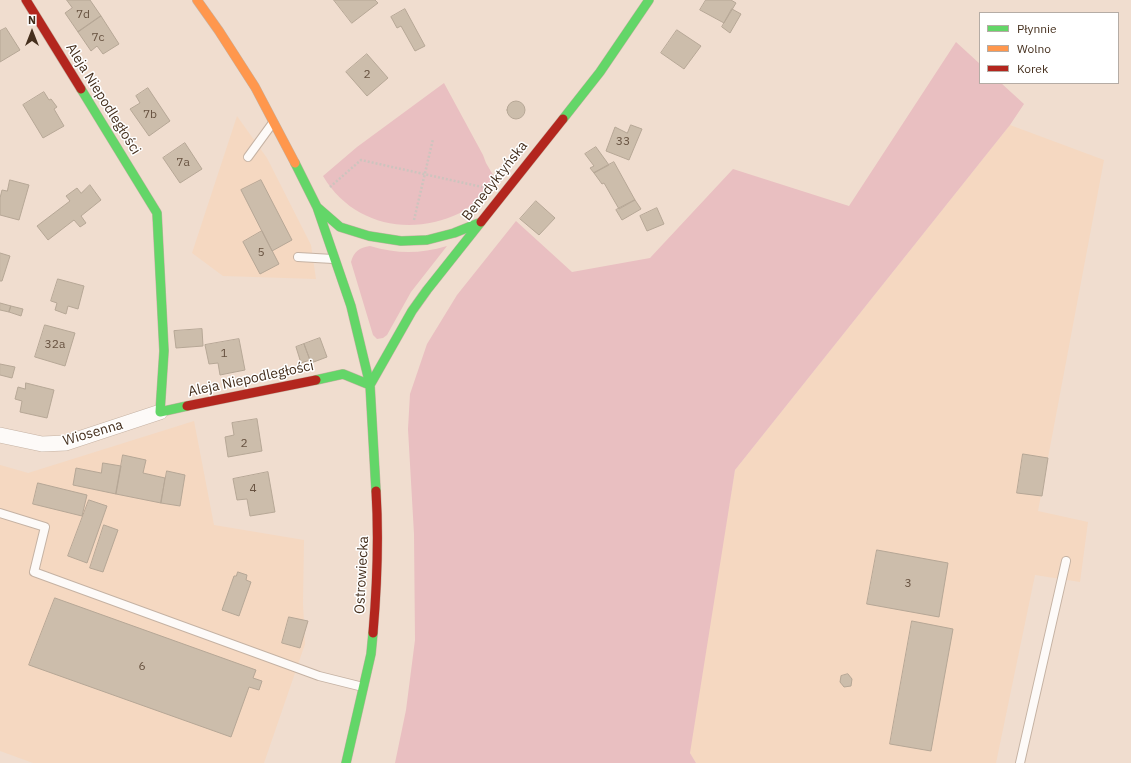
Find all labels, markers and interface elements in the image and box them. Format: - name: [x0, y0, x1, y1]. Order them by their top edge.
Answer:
- house number: 7d: [76, 8, 90, 22]
- north arrow: [12, 12, 52, 52]
- legend: [979, 12, 1119, 84]
- text: N: [28, 13, 36, 27]
- text: Płynnie: [1017, 21, 1057, 36]
- house number: 7c: [91, 31, 105, 45]
- street label: Aleja Niepodległości: [62, 40, 144, 158]
- text: Wolno: [1017, 41, 1051, 56]
- text: Korek: [1017, 61, 1048, 76]
- house number: 2: [363, 68, 371, 82]
- house number: 7b: [143, 108, 157, 122]
- house number: 33: [616, 135, 630, 149]
- street label: Benedyktyńska: [459, 138, 531, 224]
- house number: 7a: [176, 156, 190, 170]
- house number: 5: [257, 246, 265, 260]
- house number: 32a: [45, 338, 65, 352]
- house number: 1: [220, 347, 228, 361]
- street label: Aleja Niepodległości: [187, 357, 315, 401]
- street label: Wiosenna: [61, 416, 125, 450]
- house number: 2: [240, 437, 248, 451]
- house number: 4: [249, 482, 257, 496]
- street label: Ostrowiecka: [352, 536, 372, 614]
- house number: 3: [904, 577, 912, 591]
- house number: 6: [138, 660, 146, 674]

